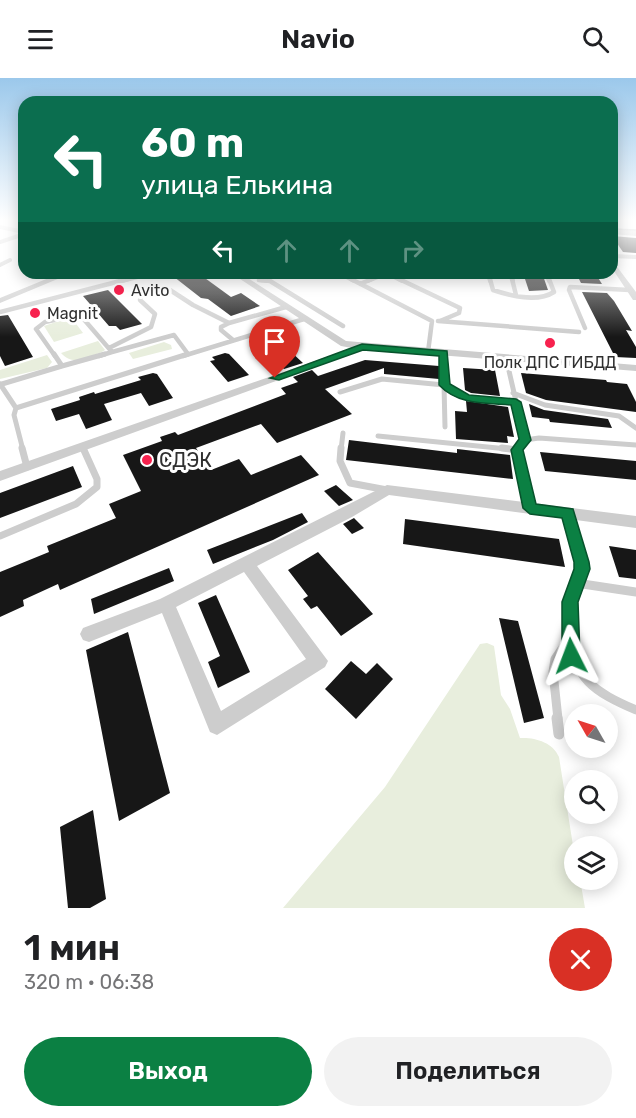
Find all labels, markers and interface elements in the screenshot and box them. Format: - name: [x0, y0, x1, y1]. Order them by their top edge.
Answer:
- icon: menu: [24, 23, 57, 56]
- text: Navio: [281, 23, 355, 55]
- icon: search: [579, 23, 612, 56]
- text: 60 m: [141, 118, 244, 168]
- icon: left: [42, 120, 120, 198]
- text: улица Елькина: [141, 169, 333, 201]
- icon: left: [207, 234, 240, 267]
- icon: ahead: [270, 234, 303, 267]
- icon: ahead: [333, 234, 366, 267]
- icon: right: [396, 234, 429, 267]
- place label: Avito: [131, 281, 169, 300]
- marker: Avito: [112, 283, 126, 297]
- place label: Magnit: [47, 304, 98, 323]
- marker: Magnit: [28, 306, 42, 320]
- pin: [249, 316, 300, 378]
- icon: arrive: [258, 325, 291, 358]
- marker: Полк ДПС ГИБДД: [543, 336, 557, 350]
- place label: Полк ДПС ГИБДД: [484, 353, 616, 372]
- place label: СДЭК: [159, 448, 212, 472]
- marker: СДЭК: [140, 453, 154, 467]
- position arrow: [539, 624, 603, 688]
- north arrow: [564, 704, 618, 758]
- map controls: [564, 704, 618, 890]
- button: search: [564, 770, 618, 824]
- button: layers: [564, 836, 618, 890]
- text: 1 мин: [24, 926, 120, 969]
- button: close: [549, 928, 612, 991]
- text: 320 m · 06:38: [24, 970, 154, 994]
- button: Выход: [24, 1037, 312, 1106]
- button: Поделиться: [324, 1037, 612, 1106]

